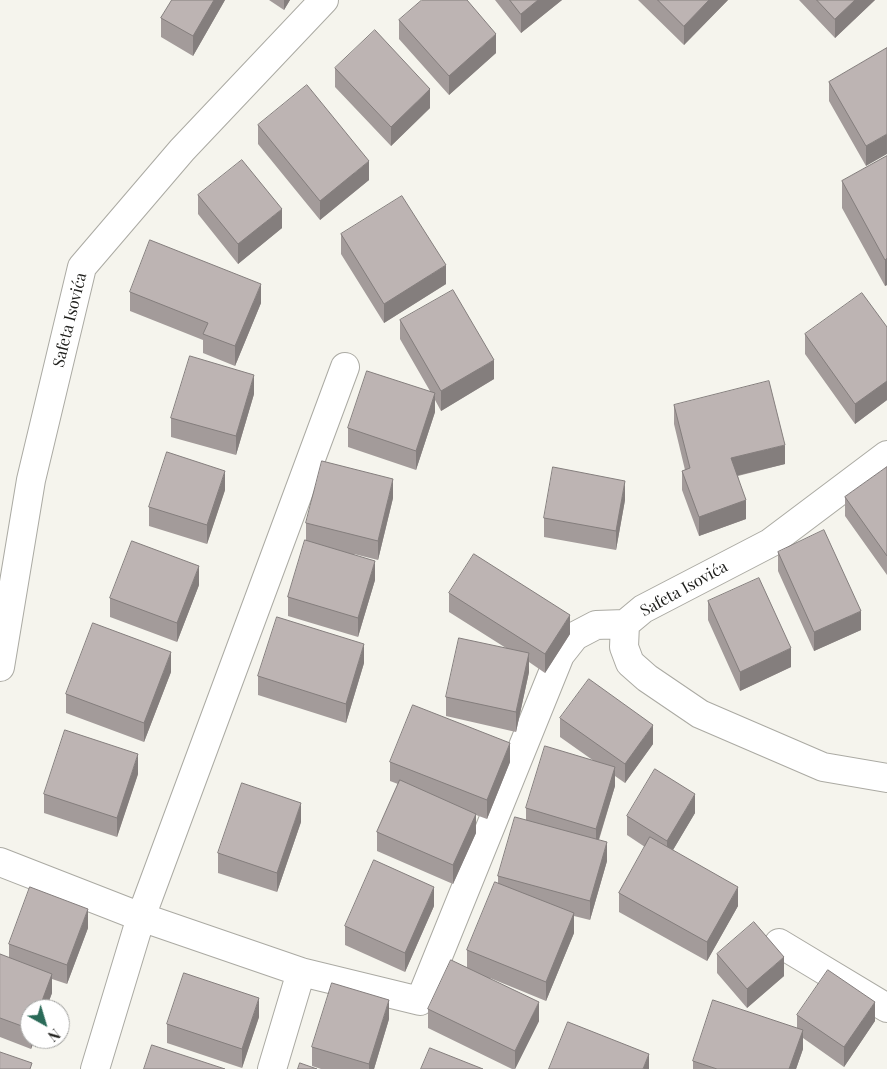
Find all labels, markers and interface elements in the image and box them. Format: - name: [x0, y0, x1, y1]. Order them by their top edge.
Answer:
- street label: Safeta Isovića: [49, 271, 91, 369]
- street label: Safeta Isovića: [637, 557, 731, 621]
- north arrow: [20, 999, 70, 1049]
- text: N: [44, 1025, 64, 1046]

